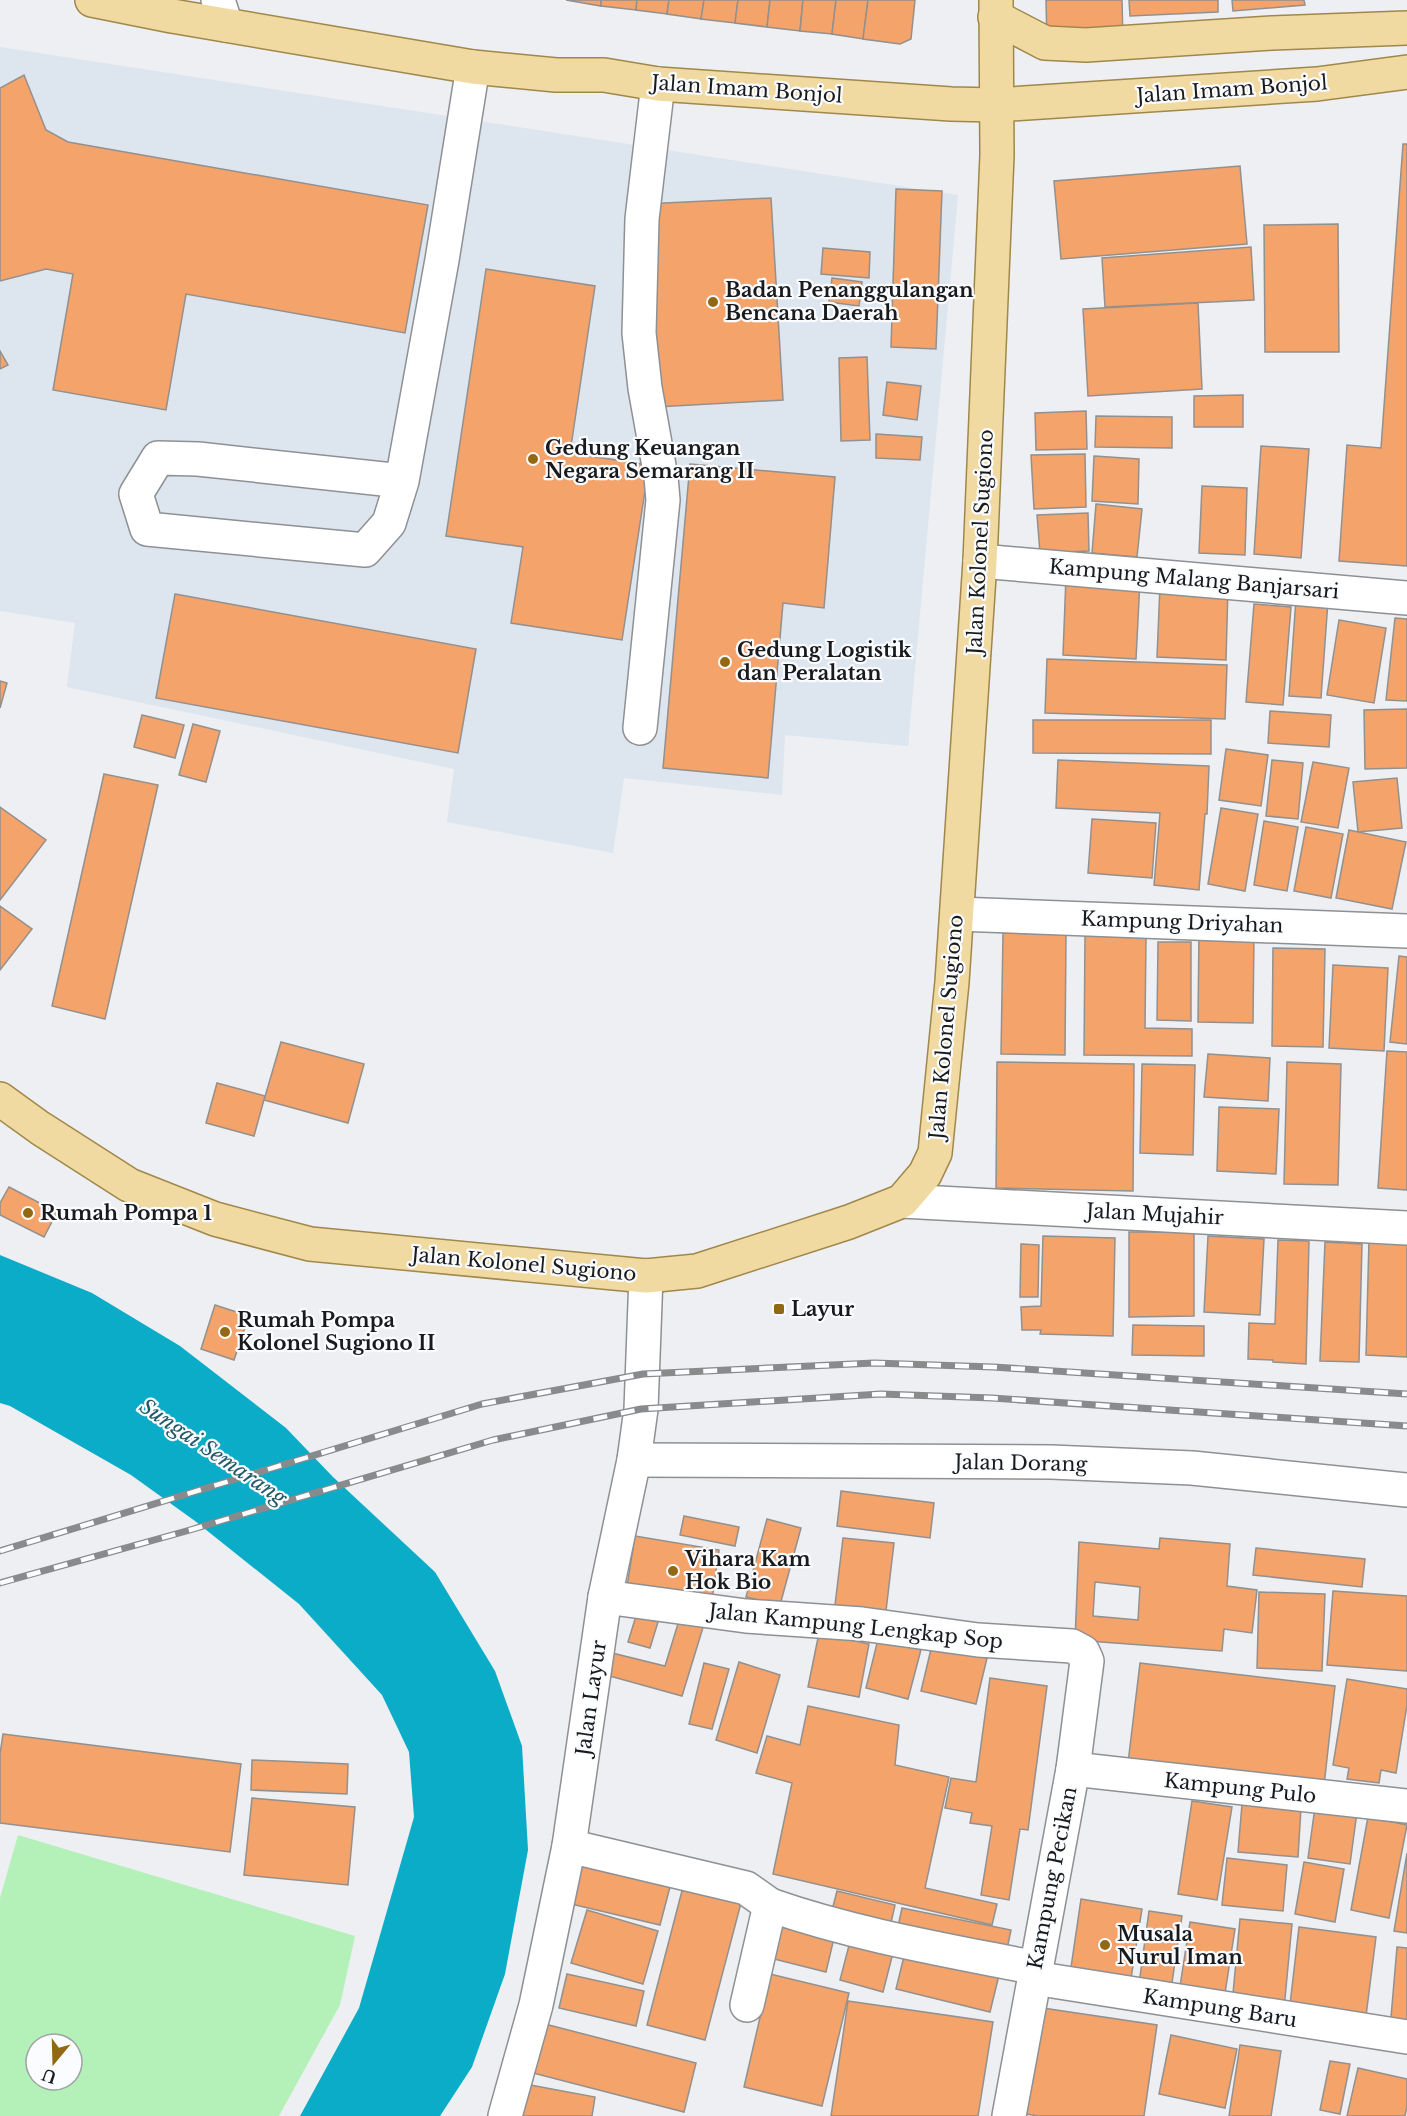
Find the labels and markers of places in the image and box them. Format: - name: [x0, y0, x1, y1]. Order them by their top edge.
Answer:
- place label: Badan Penanggulangan Bencana Daerah: [725, 278, 974, 325]
- marker: Badan Penanggulangan Bencana Daerah: [706, 295, 720, 309]
- place label: Gedung Keuangan Negara Semarang II: [545, 436, 754, 483]
- marker: Gedung Keuangan Negara Semarang II: [526, 452, 540, 466]
- place label: Gedung Logistik dan Peralatan: [737, 638, 912, 685]
- marker: Gedung Logistik dan Peralatan: [718, 655, 732, 669]
- place label: Rumah Pompa 1: [40, 1201, 212, 1225]
- marker: Rumah Pompa 1: [21, 1206, 35, 1220]
- place label: Layur: [791, 1297, 854, 1321]
- marker: Layur: [772, 1302, 786, 1316]
- place label: Rumah Pompa Kolonel Sugiono II: [237, 1308, 435, 1355]
- marker: Rumah Pompa Kolonel Sugiono II: [218, 1325, 232, 1339]
- place label: Vihara Kam Hok Bio: [684, 1547, 811, 1594]
- marker: Vihara Kam Hok Bio: [666, 1564, 680, 1578]
- place label: Musala Nurul Iman: [1117, 1922, 1243, 1969]
- marker: Musala Nurul Iman: [1098, 1938, 1112, 1952]

